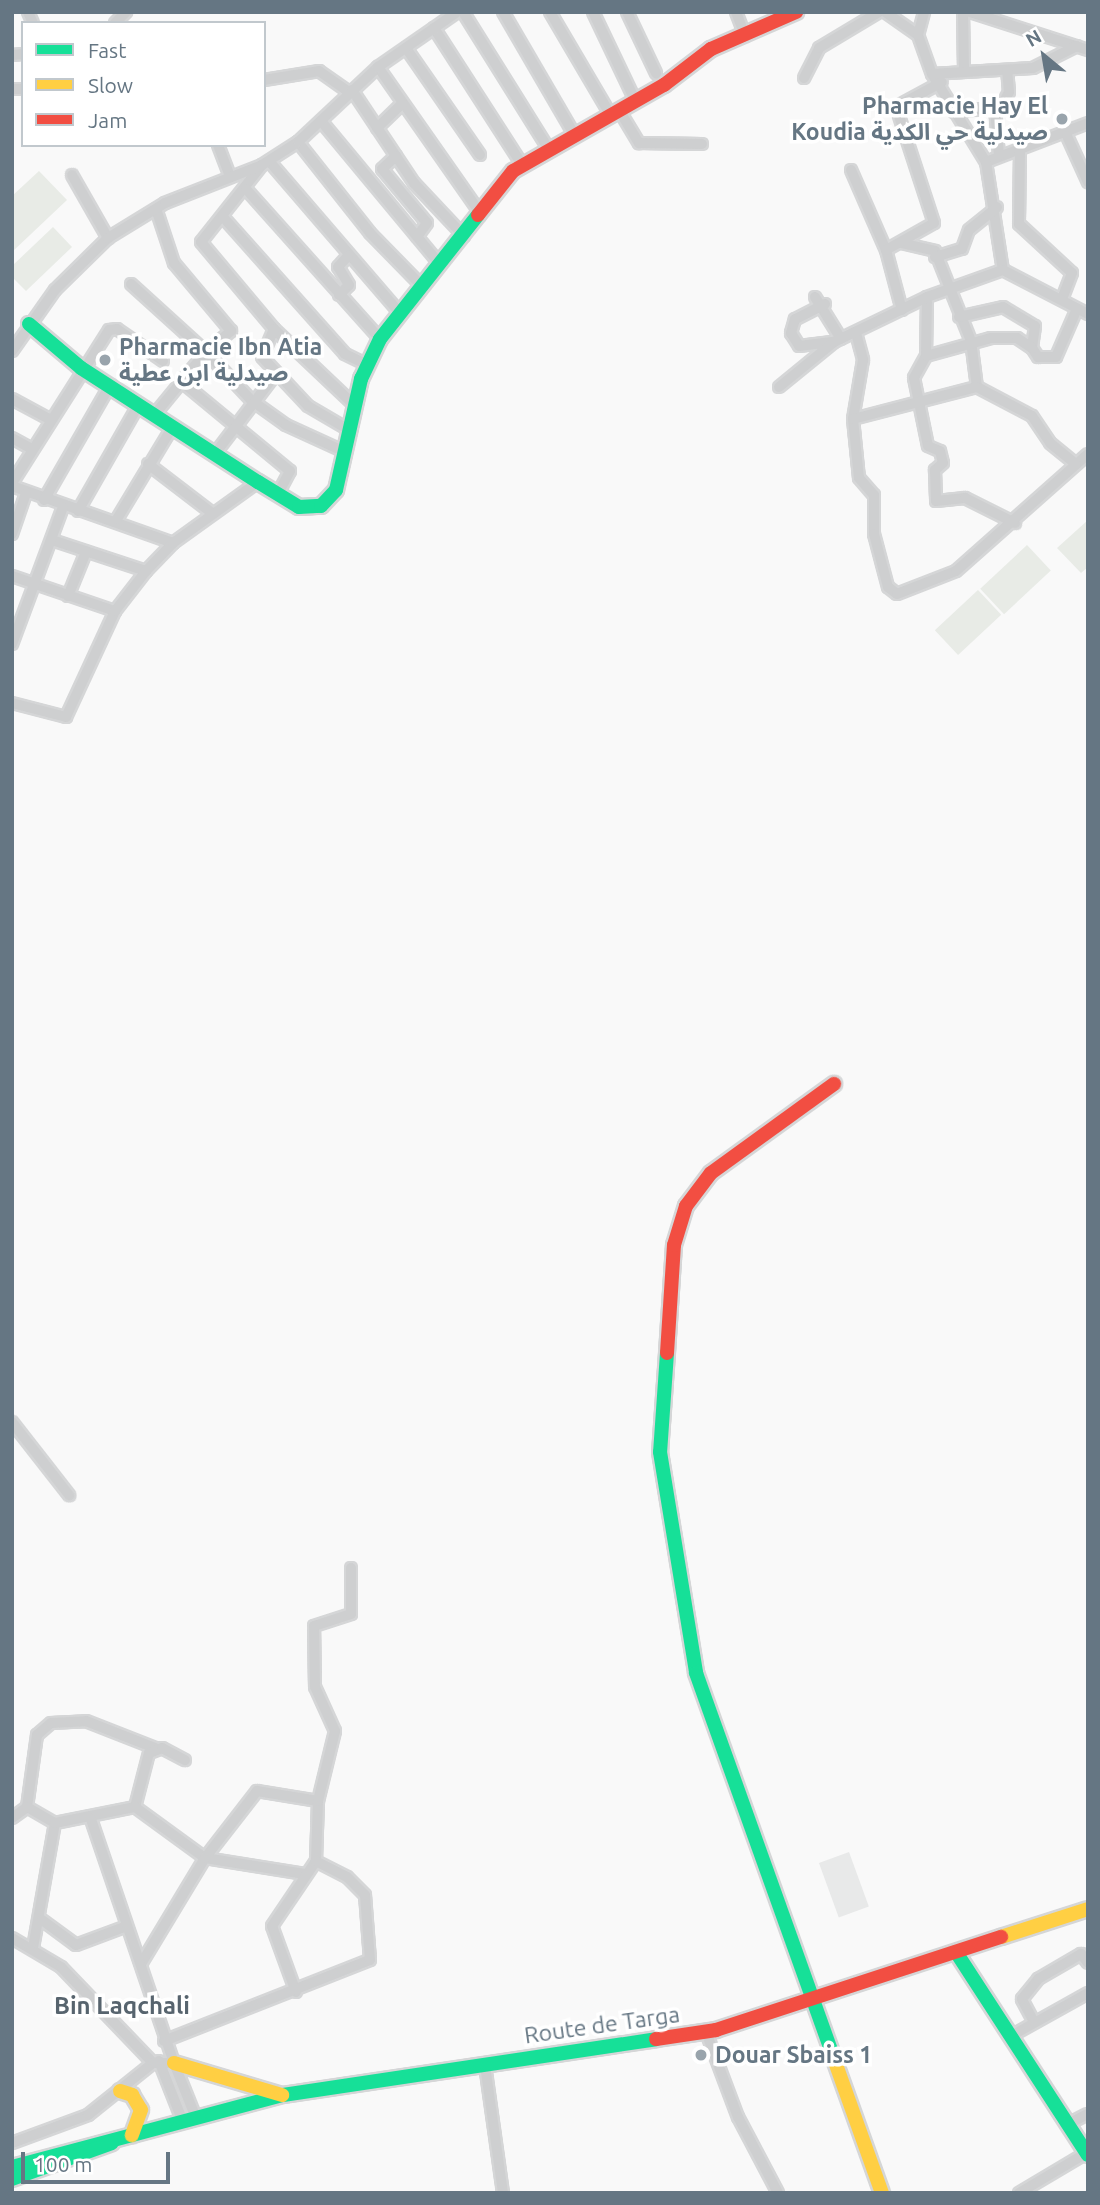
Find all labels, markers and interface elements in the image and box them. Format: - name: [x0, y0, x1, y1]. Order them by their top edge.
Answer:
- legend: [21, 21, 266, 147]
- north arrow: [1009, 21, 1079, 91]
- text: N: [1022, 25, 1045, 51]
- text: Fast: [88, 38, 126, 62]
- text: Slow: [88, 73, 133, 97]
- place label: Pharmacie Hay El Koudia صيدلية حي الكدية: [791, 92, 1048, 146]
- text: Jam: [88, 108, 127, 132]
- marker: Pharmacie Hay El Koudia صيدلية حي الكدية: [1054, 111, 1070, 127]
- place label: Pharmacie Ibn Atia صيدلية ابن عطية: [119, 333, 322, 387]
- marker: Pharmacie Ibn Atia صيدلية ابن عطية: [97, 352, 113, 368]
- district label: Bin Laqchali: [54, 1992, 190, 2020]
- street label: Route de Targa: [522, 2000, 682, 2050]
- place label: Douar Sbaiss 1: [715, 2041, 872, 2069]
- marker: Douar Sbaiss 1: [693, 2047, 709, 2063]
- scale bar: [24, 2138, 173, 2182]
- text: 100 m: [34, 2152, 92, 2176]

